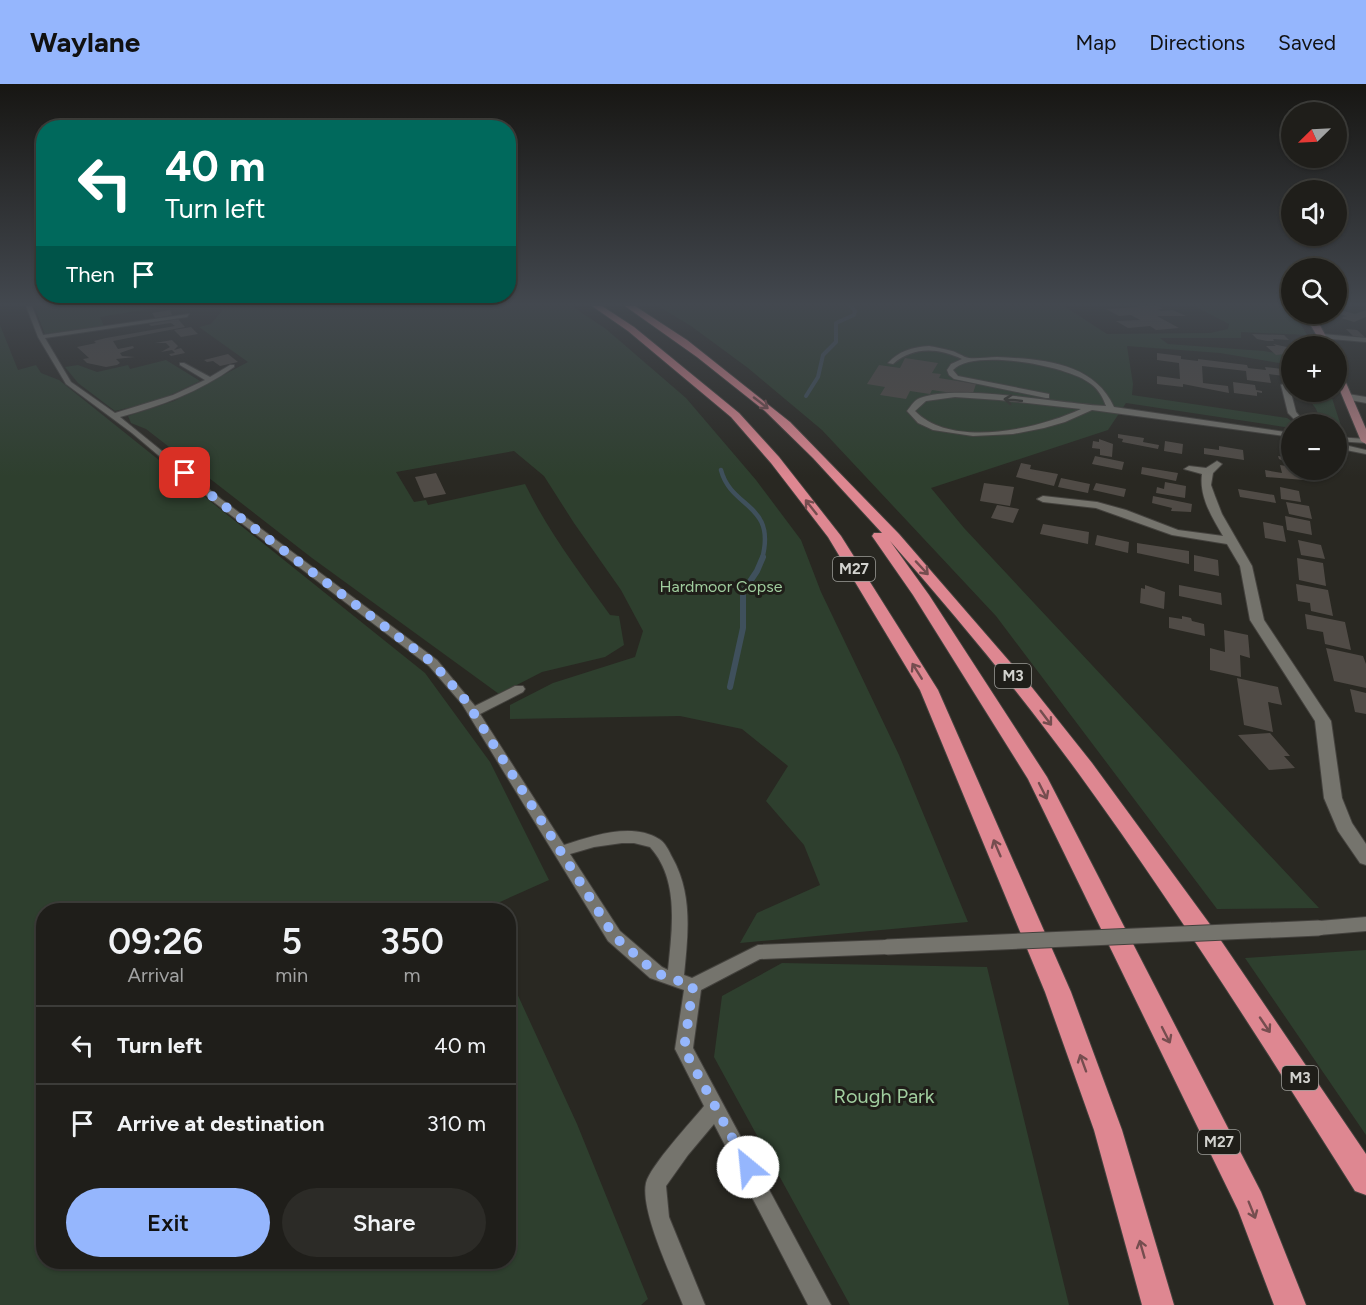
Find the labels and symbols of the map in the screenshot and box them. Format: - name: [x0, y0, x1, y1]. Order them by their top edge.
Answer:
- north arrow: [1281, 102, 1347, 168]
- one-way arrow: [1004, 394, 1024, 405]
- one-way arrow: [753, 397, 769, 410]
- pin: [159, 447, 210, 498]
- one-way arrow: [805, 499, 818, 515]
- road number: M27: [833, 557, 875, 581]
- one-way arrow: [915, 560, 929, 575]
- park label: Hardmoor Copse: [660, 577, 783, 596]
- one-way arrow: [910, 663, 922, 680]
- road number: M3: [995, 664, 1031, 688]
- one-way arrow: [1040, 709, 1052, 725]
- one-way arrow: [1038, 782, 1050, 800]
- one-way arrow: [990, 840, 1002, 858]
- one-way arrow: [1259, 1016, 1271, 1032]
- one-way arrow: [1161, 1026, 1172, 1044]
- one-way arrow: [1077, 1054, 1088, 1073]
- road number: M3: [1282, 1066, 1318, 1090]
- park label: Rough Park: [833, 1084, 935, 1108]
- road number: M27: [1198, 1130, 1240, 1154]
- position arrow: [716, 1135, 780, 1199]
- one-way arrow: [1247, 1200, 1258, 1219]
- one-way arrow: [1136, 1240, 1147, 1259]

